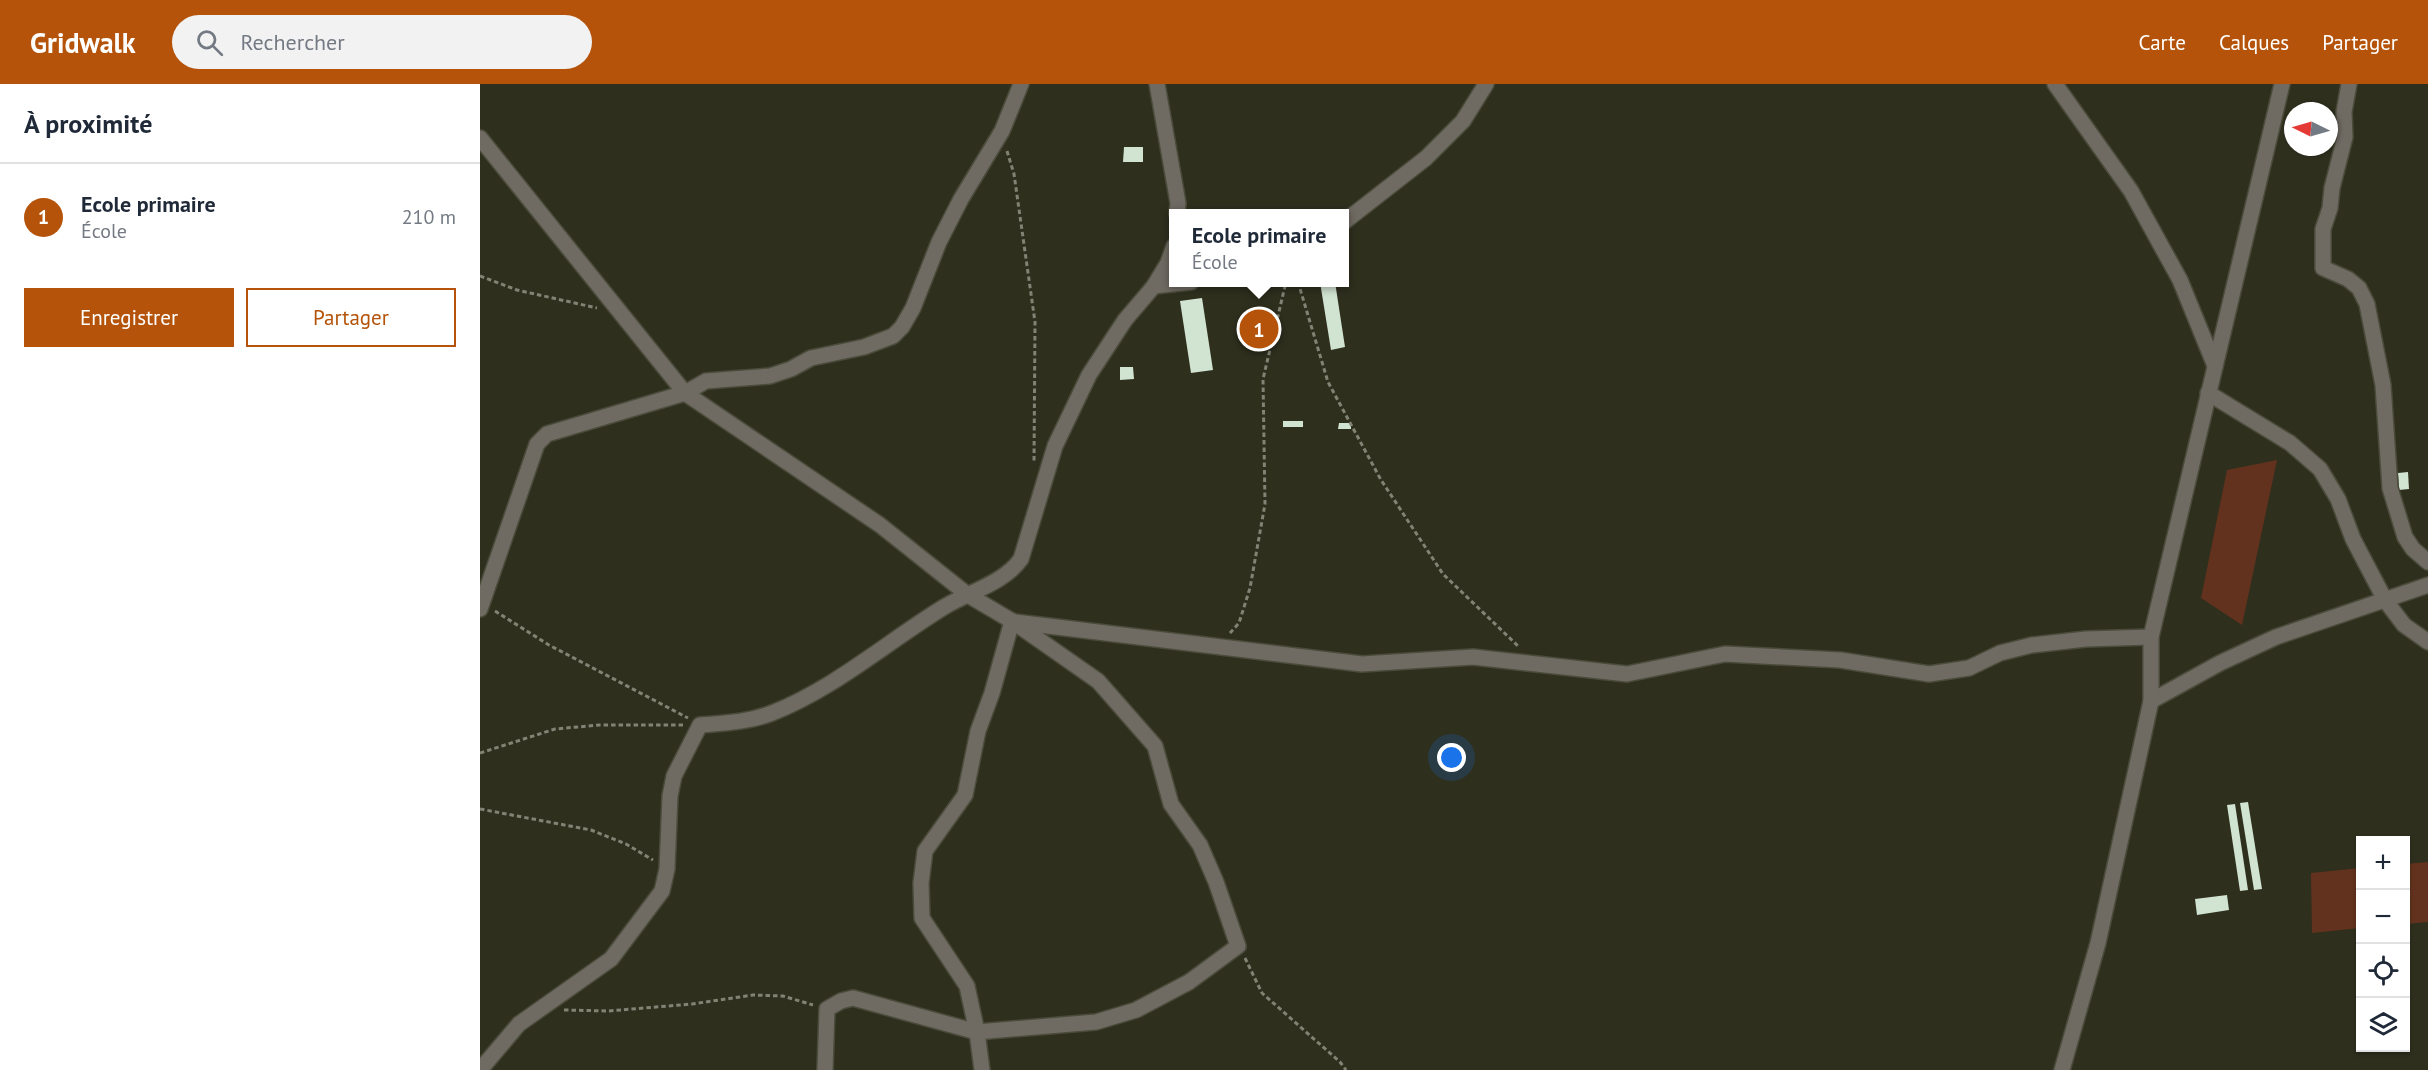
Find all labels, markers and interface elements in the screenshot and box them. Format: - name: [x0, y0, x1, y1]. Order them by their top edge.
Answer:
- search box: [172, 15, 592, 69]
- text: Gridwalk: [30, 24, 136, 61]
- icon: search: [193, 26, 226, 59]
- text: Rechercher: [241, 28, 345, 56]
- text: Carte: [2139, 29, 2186, 56]
- text: Calques: [2219, 29, 2289, 56]
- text: Partager: [2322, 29, 2398, 56]
- north arrow: [2284, 102, 2338, 156]
- text: À proximité: [24, 107, 152, 140]
- text: Ecole primaire: [81, 190, 216, 218]
- text: 1: [38, 204, 49, 230]
- text: 210 m: [402, 204, 456, 230]
- popup: [1169, 209, 1349, 287]
- text: École: [81, 218, 127, 244]
- text: Ecole primaire: [1192, 221, 1326, 249]
- text: École: [1192, 249, 1238, 275]
- button: Enregistrer: [24, 288, 234, 347]
- button: Partager: [246, 288, 456, 347]
- pin: 1: [1240, 306, 1278, 352]
- your location: [1437, 743, 1466, 772]
- map controls: [2356, 836, 2410, 1052]
- button: +: [2356, 836, 2410, 890]
- button: −: [2356, 890, 2410, 944]
- button: locate: [2356, 944, 2410, 998]
- button: layers: [2356, 998, 2410, 1052]

